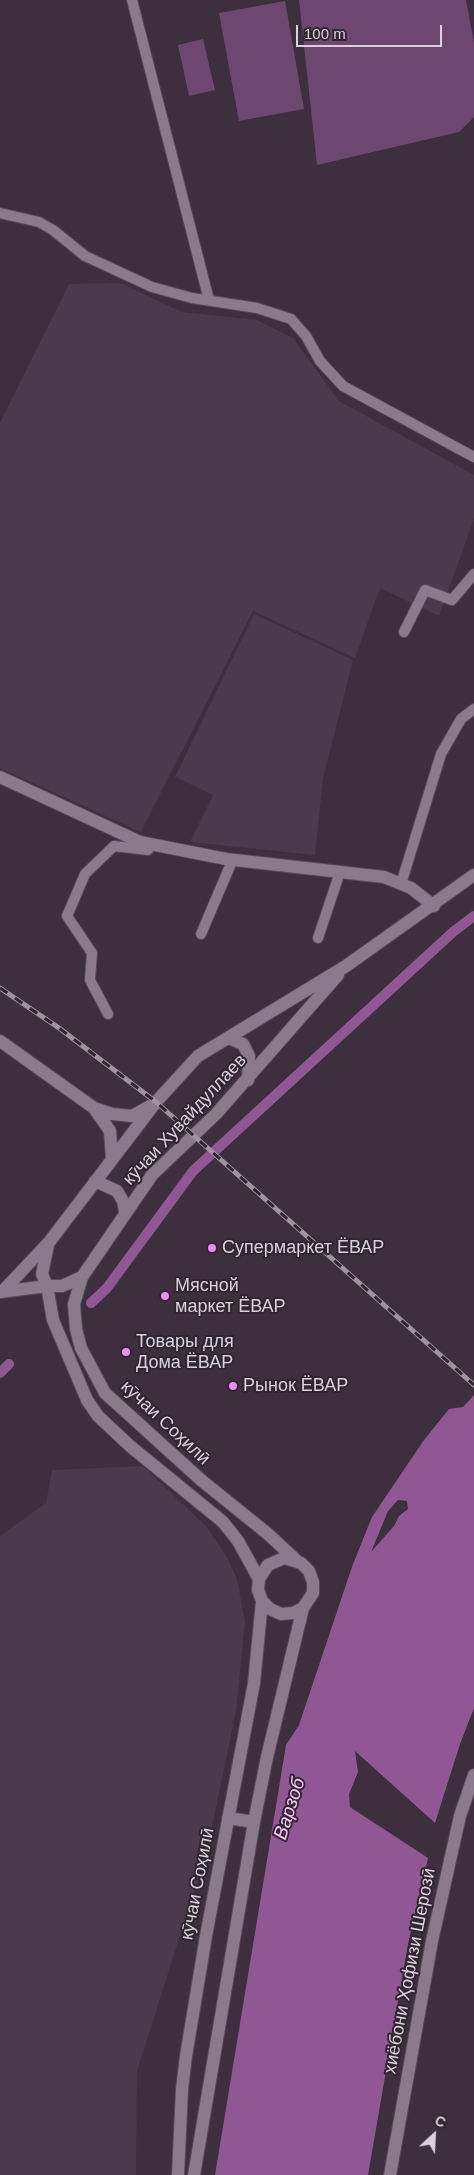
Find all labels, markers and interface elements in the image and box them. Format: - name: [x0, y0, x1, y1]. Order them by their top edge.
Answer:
- scale bar: [299, 15, 445, 47]
- text: 100 m: [304, 25, 346, 42]
- street label: кӯчаи Хувайдуллаев: [119, 1050, 251, 1190]
- place label: Супермаркет ЁВАР: [222, 1237, 384, 1259]
- marker: Супермаркет ЁВАР: [206, 1242, 218, 1254]
- place label: Мясной маркет ЁВАР: [175, 1275, 286, 1318]
- marker: Мясной маркет ЁВАР: [159, 1290, 171, 1302]
- place label: Товары для Дома ЁВАР: [136, 1331, 234, 1374]
- marker: Товары для Дома ЁВАР: [120, 1346, 132, 1358]
- place label: Рынок ЁВАР: [243, 1375, 348, 1397]
- street label: кӯчаи Соҳилӣ: [116, 1376, 214, 1470]
- marker: Рынок ЁВАР: [227, 1380, 239, 1392]
- water label: Варзоб: [269, 1775, 311, 1843]
- street label: кӯчаи Соҳилӣ: [177, 1826, 219, 1942]
- street label: хиёбони Ҳофизи Шерозӣ: [379, 1866, 441, 2076]
- north arrow: [409, 2110, 459, 2160]
- text: С: [432, 2112, 448, 2131]

